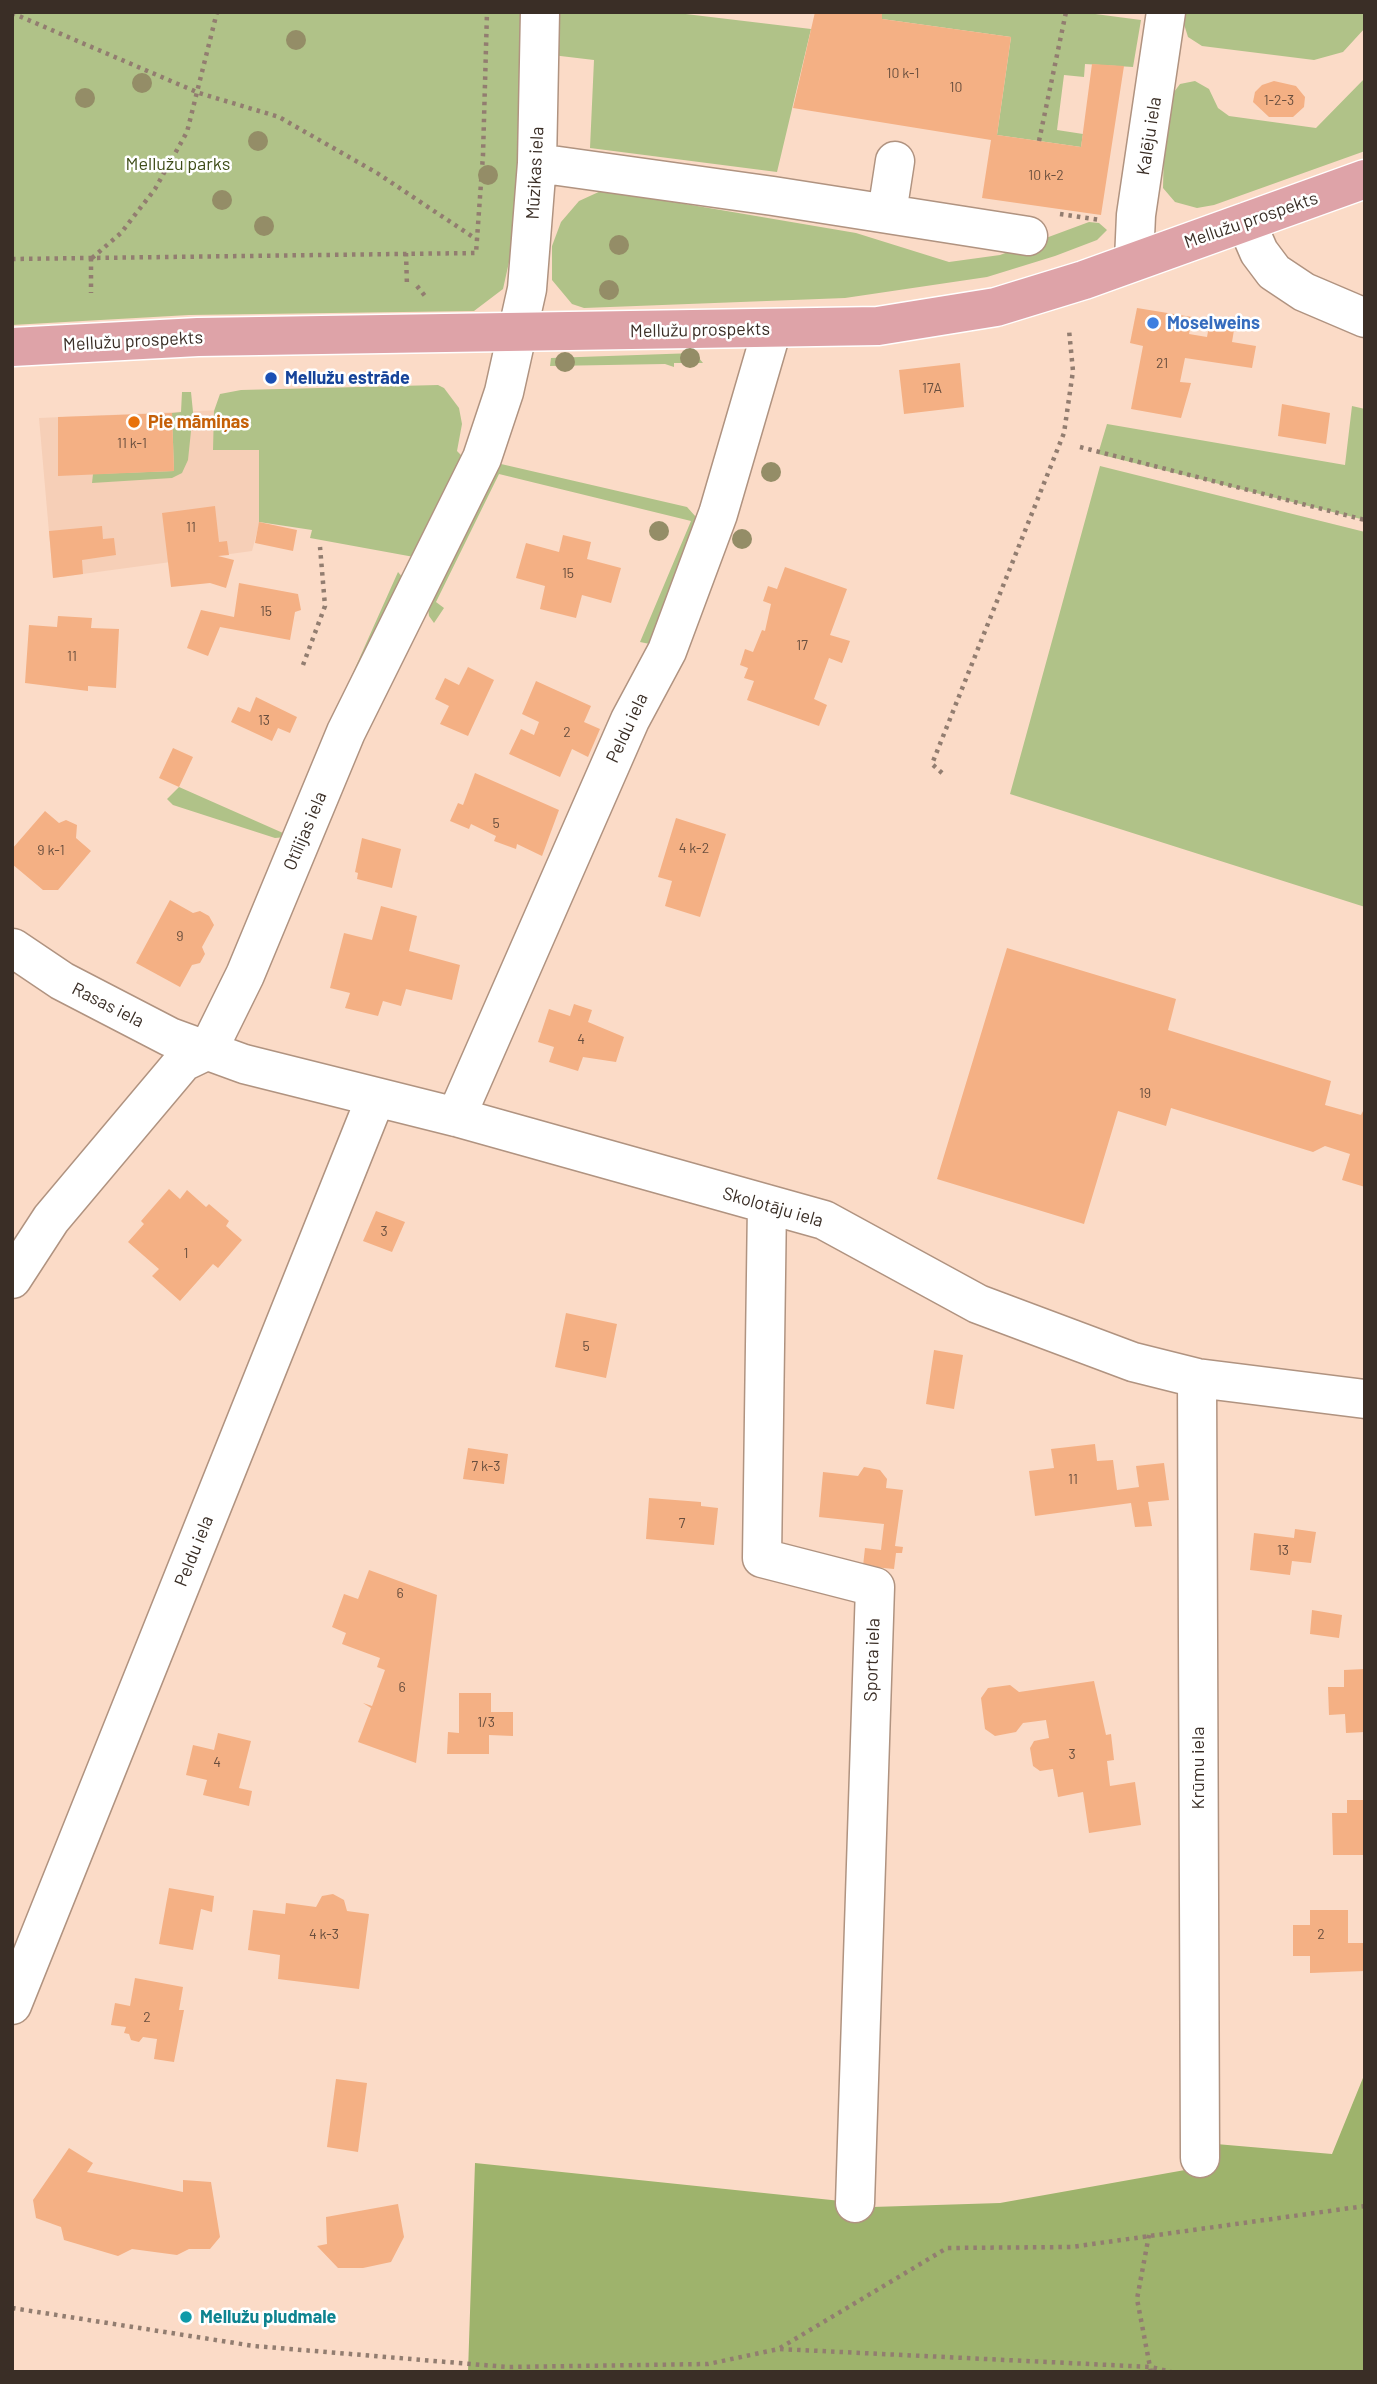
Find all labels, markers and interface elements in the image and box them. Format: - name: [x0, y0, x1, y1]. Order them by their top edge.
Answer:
- house number: 10 k-1: [887, 65, 919, 81]
- house number: 10: [950, 79, 962, 95]
- house number: 1-2-3: [1264, 92, 1294, 108]
- street label: Kalēju iela: [1132, 95, 1166, 177]
- street label: Mūzikas iela: [522, 126, 548, 220]
- park label: Mellužu parks: [126, 153, 230, 175]
- house number: 10 k-2: [1028, 167, 1064, 183]
- street label: Mellužu prospekts: [1181, 187, 1321, 253]
- place label: Moselweins: [1167, 312, 1260, 334]
- marker: Moselweins: [1145, 315, 1161, 331]
- street label: Mellužu prospekts: [630, 318, 770, 342]
- street label: Mellužu prospekts: [62, 327, 204, 355]
- house number: 21: [1156, 355, 1168, 371]
- place label: Mellužu estrāde: [285, 367, 410, 389]
- marker: Mellužu estrāde: [263, 370, 279, 386]
- house number: 17A: [922, 380, 942, 396]
- place label: Pie māmiņas: [148, 411, 249, 433]
- marker: Pie māmiņas: [126, 414, 142, 430]
- house number: 11 k-1: [117, 435, 147, 451]
- house number: 11: [186, 519, 196, 535]
- house number: 15: [562, 565, 574, 581]
- house number: 15: [260, 603, 272, 619]
- house number: 17: [796, 637, 808, 653]
- house number: 11: [67, 648, 77, 664]
- street label: Peldu iela: [601, 690, 653, 766]
- house number: 13: [258, 712, 270, 728]
- house number: 2: [563, 724, 571, 740]
- street label: Otīlijas iela: [279, 788, 331, 874]
- house number: 5: [492, 815, 500, 831]
- house number: 4 k-2: [679, 840, 709, 856]
- house number: 9 k-1: [37, 842, 65, 858]
- house number: 9: [176, 928, 184, 944]
- street label: Rasas iela: [68, 978, 148, 1032]
- house number: 4: [577, 1031, 585, 1047]
- house number: 19: [1139, 1085, 1151, 1101]
- street label: Skolotāju iela: [720, 1182, 826, 1232]
- house number: 3: [380, 1223, 388, 1239]
- house number: 1: [184, 1245, 188, 1261]
- house number: 5: [582, 1338, 590, 1354]
- house number: 7 k-3: [472, 1458, 500, 1474]
- house number: 11: [1068, 1471, 1078, 1487]
- street label: Peldu iela: [170, 1512, 218, 1590]
- house number: 7: [679, 1515, 685, 1531]
- house number: 13: [1277, 1542, 1289, 1558]
- house number: 6: [396, 1585, 404, 1601]
- street label: Sporta iela: [860, 1618, 884, 1702]
- house number: 6: [398, 1679, 406, 1695]
- house number: 1/3: [477, 1714, 495, 1730]
- street label: Krūmu iela: [1187, 1727, 1209, 1809]
- house number: 3: [1068, 1746, 1076, 1762]
- house number: 4: [213, 1754, 221, 1770]
- house number: 4 k-3: [309, 1926, 339, 1942]
- house number: 2: [1317, 1926, 1325, 1942]
- house number: 2: [143, 2009, 151, 2025]
- place label: Mellužu pludmale: [200, 2306, 336, 2328]
- marker: Mellužu pludmale: [178, 2309, 194, 2325]

